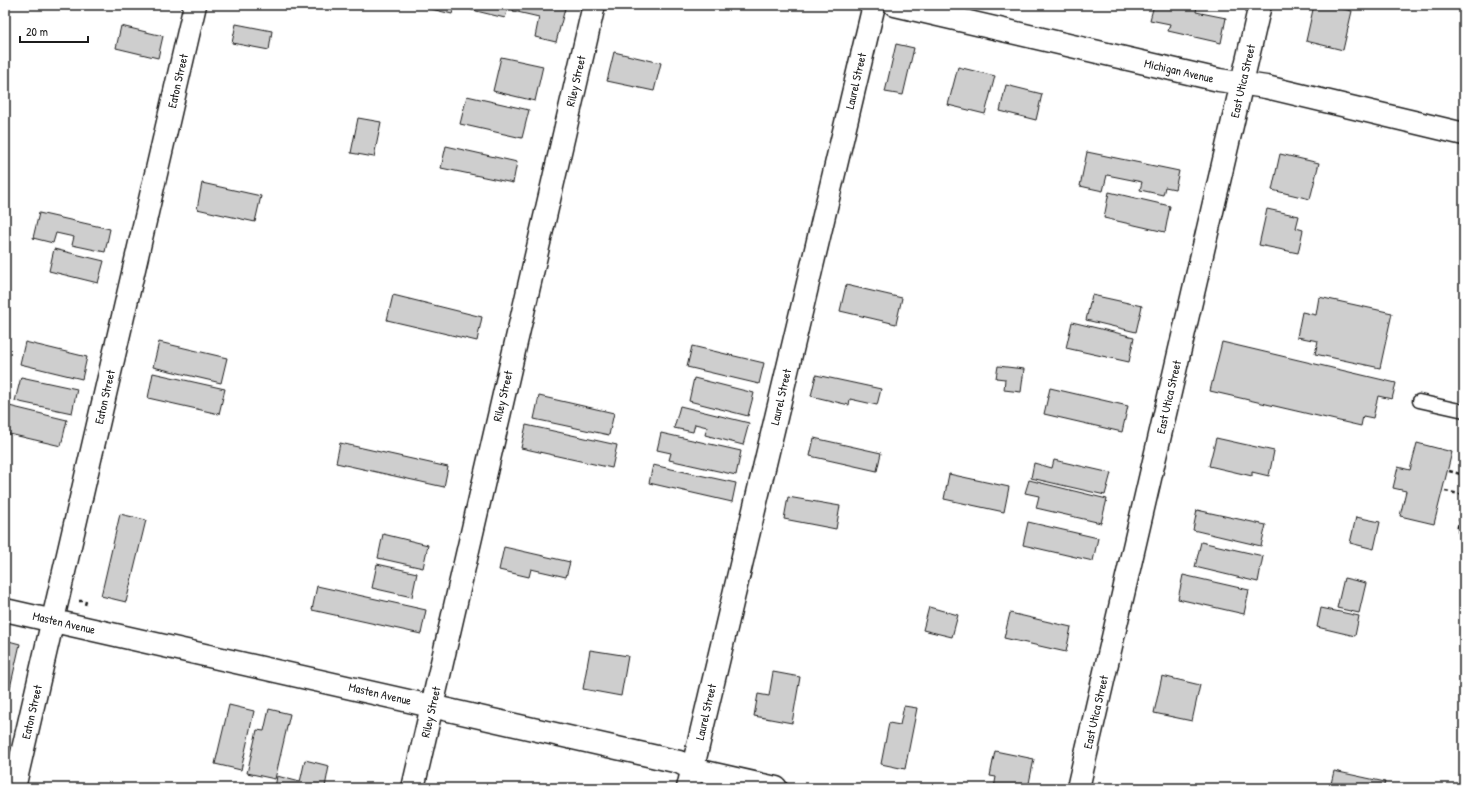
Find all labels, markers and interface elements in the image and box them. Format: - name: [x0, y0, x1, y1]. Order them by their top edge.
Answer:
- scale bar: [20, 18, 88, 44]
- text: 20 m: [26, 23, 48, 40]
- street label: East Utica Street: [1226, 42, 1259, 119]
- street label: Laurel Street: [841, 50, 870, 111]
- street label: Eaton Street: [163, 51, 192, 110]
- street label: Riley Street: [561, 53, 590, 108]
- street label: Michigan Avenue: [1143, 54, 1216, 87]
- street label: East Utica Street: [1152, 358, 1185, 435]
- street label: Laurel Street: [766, 366, 795, 427]
- street label: Eaton Street: [90, 367, 119, 426]
- street label: Riley Street: [488, 368, 517, 423]
- street label: Masten Avenue: [31, 607, 97, 638]
- street label: East Utica Street: [1079, 673, 1112, 750]
- street label: Masten Avenue: [347, 678, 413, 709]
- street label: Laurel Street: [691, 681, 720, 742]
- street label: Eaton Street: [17, 682, 46, 741]
- street label: Riley Street: [416, 684, 445, 739]

